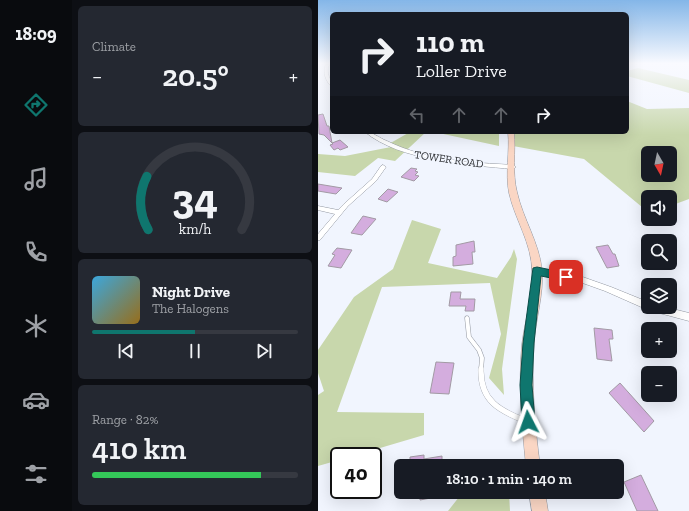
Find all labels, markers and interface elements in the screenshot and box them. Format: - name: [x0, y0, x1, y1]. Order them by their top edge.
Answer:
- text: 18:09: [15, 23, 57, 45]
- text: 110 m: [416, 26, 485, 59]
- icon: right: [350, 28, 402, 80]
- text: Climate: [92, 39, 136, 54]
- text: 20.5°: [162, 58, 229, 94]
- text: Loller Drive: [416, 60, 507, 82]
- text: −: [92, 63, 102, 90]
- text: +: [289, 63, 298, 90]
- icon: directions: [22, 91, 50, 119]
- icon: left: [406, 104, 428, 126]
- icon: ahead: [448, 104, 470, 126]
- icon: ahead: [490, 104, 512, 126]
- icon: right: [532, 104, 554, 126]
- north arrow: [641, 146, 677, 182]
- map controls: [641, 146, 677, 402]
- street label: TOWER ROAD: [413, 148, 485, 171]
- icon: music: [22, 165, 50, 193]
- text: 34: [172, 174, 218, 224]
- button: sound: [641, 190, 677, 226]
- text: km/h: [179, 221, 211, 238]
- button: search: [641, 234, 677, 270]
- icon: phone: [22, 238, 50, 266]
- pin: [549, 260, 583, 294]
- icon: arrive: [555, 266, 577, 288]
- button: layers: [641, 278, 677, 314]
- text: Night Drive: [152, 283, 230, 301]
- text: The Halogens: [152, 301, 229, 316]
- icon: climate: [22, 312, 50, 340]
- button: +: [641, 322, 677, 358]
- icon: previous: [115, 340, 137, 362]
- icon: pause: [184, 340, 206, 362]
- icon: next: [253, 340, 275, 362]
- button: −: [641, 366, 677, 402]
- icon: car: [22, 386, 50, 414]
- position arrow: [507, 401, 549, 443]
- text: Range · 82%: [92, 412, 158, 427]
- text: 410 km: [92, 431, 186, 467]
- speed limit sign: 40: [330, 447, 382, 499]
- icon: filters: [22, 460, 50, 488]
- text: 18:10 · 1 min · 140 m: [446, 470, 572, 488]

